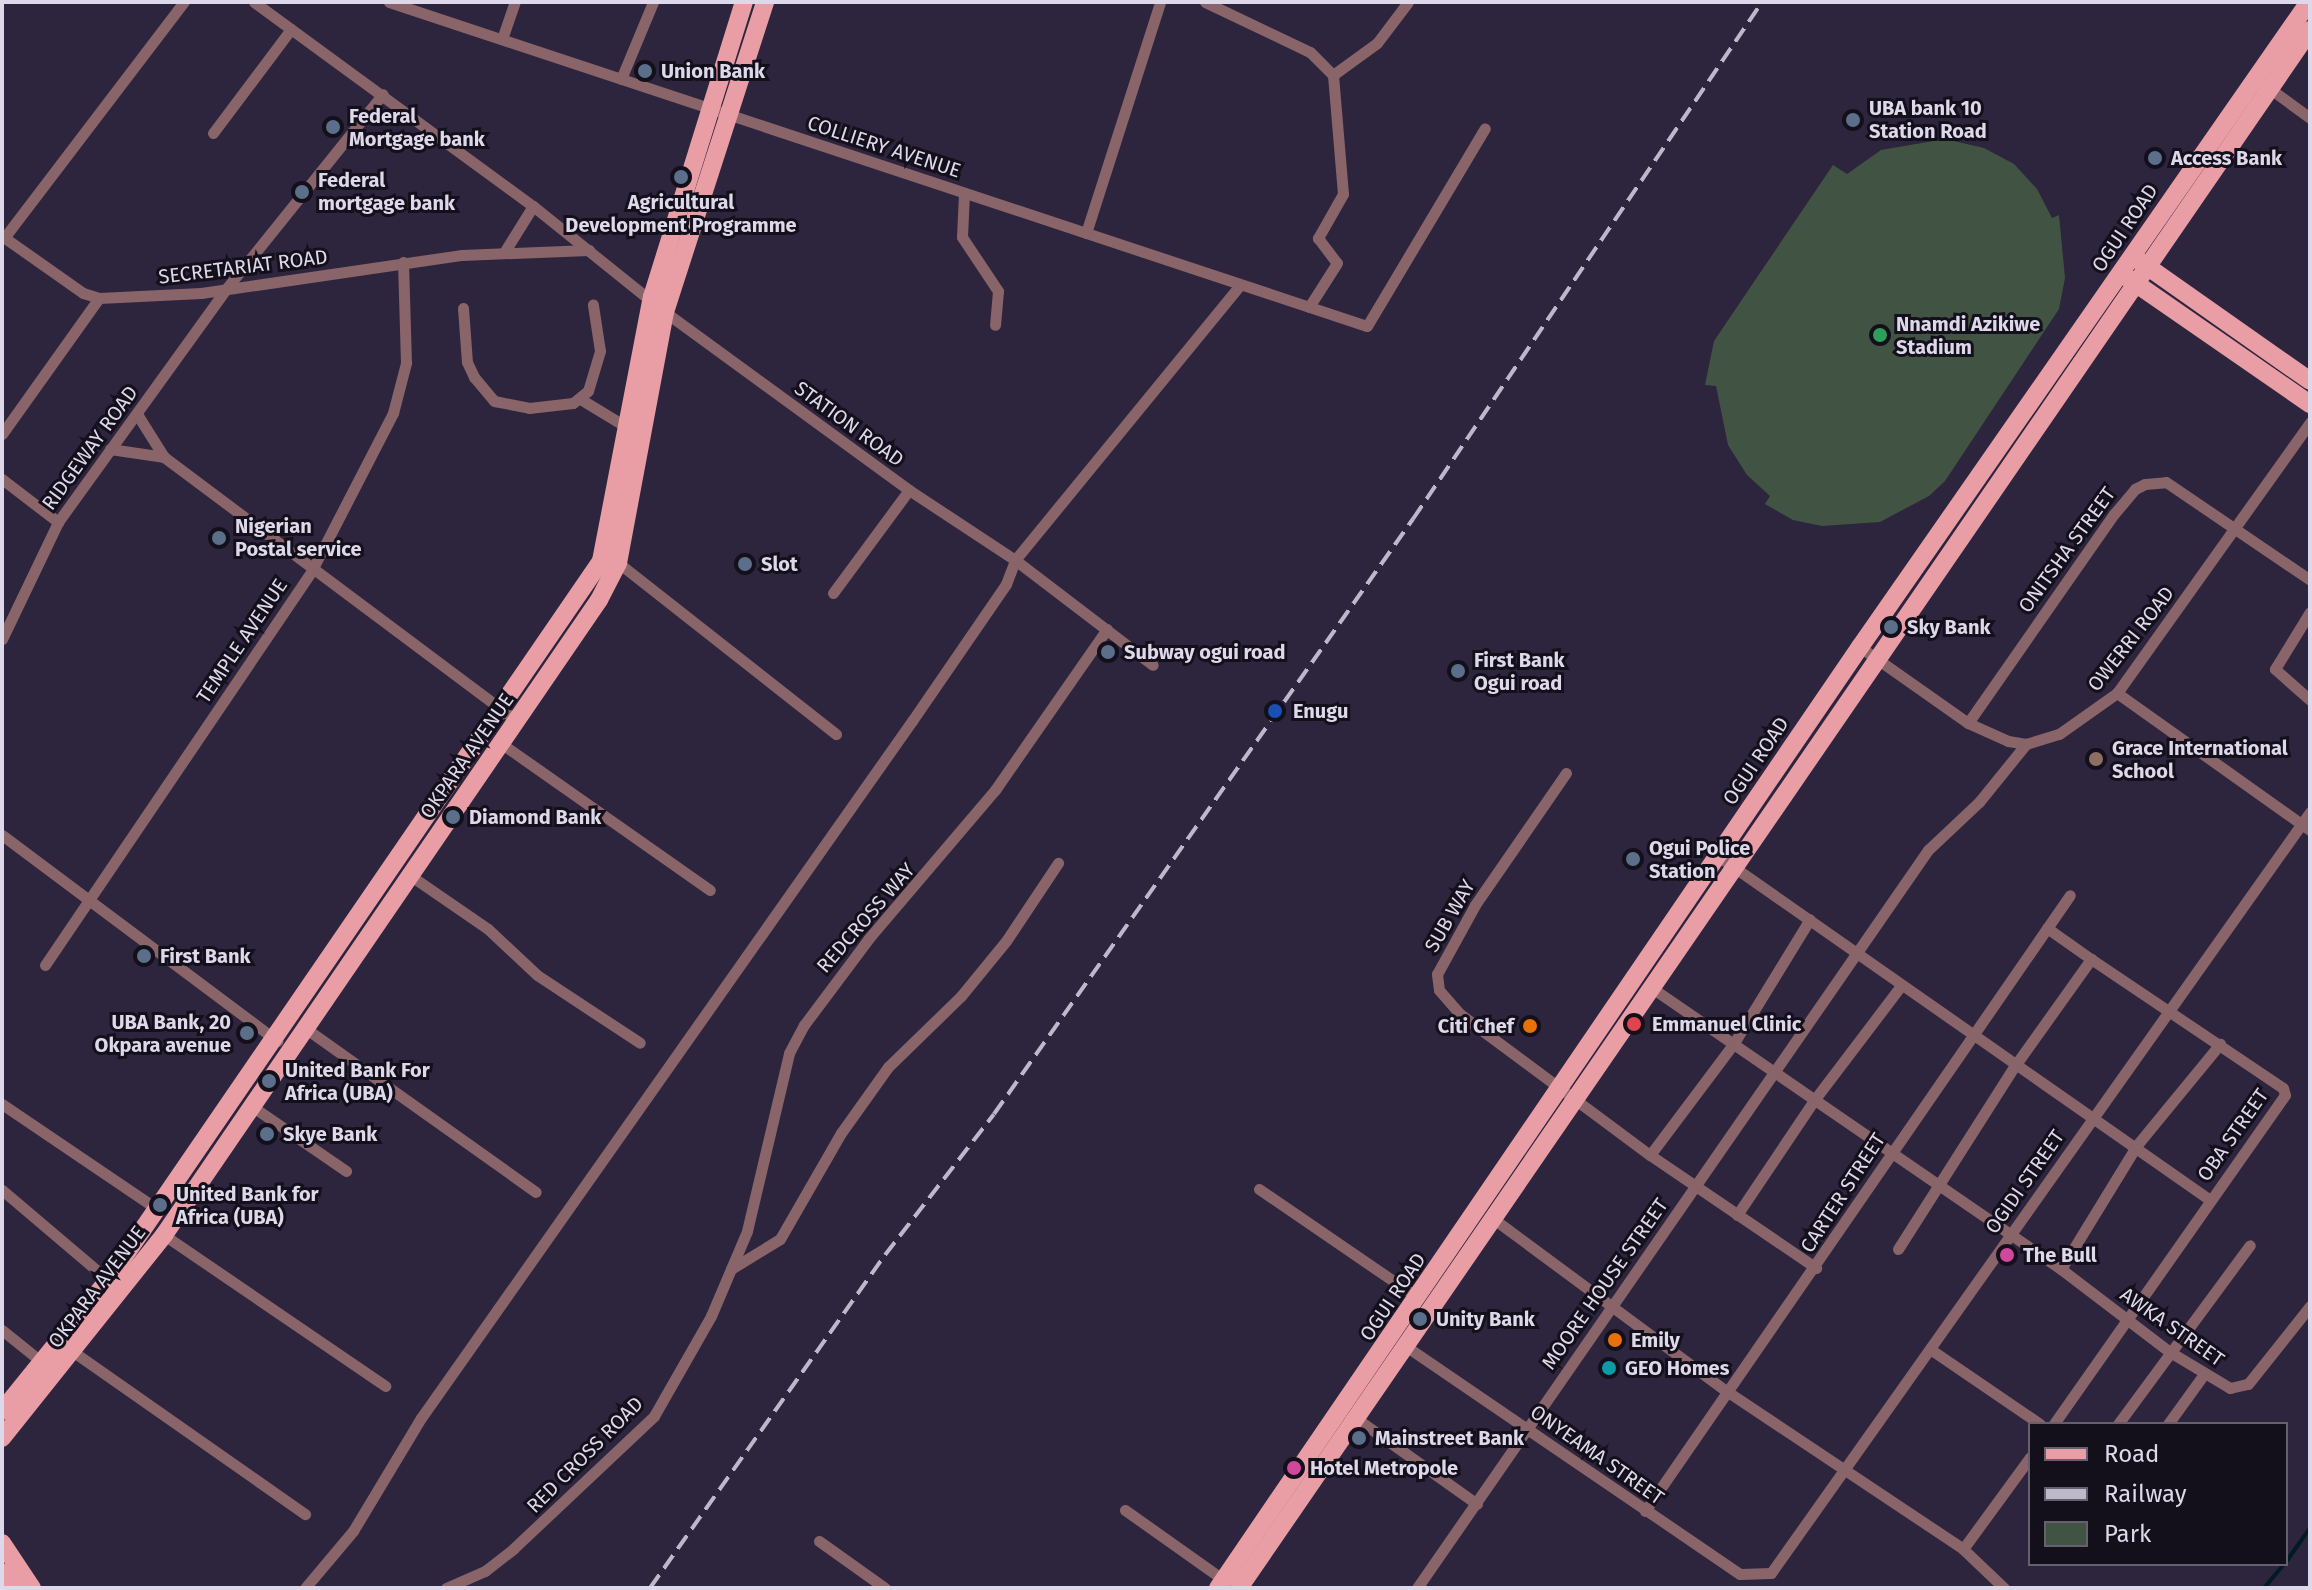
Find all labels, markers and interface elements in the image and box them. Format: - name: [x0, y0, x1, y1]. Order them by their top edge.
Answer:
- place label: Union Bank: [661, 59, 765, 83]
- marker: Union Bank: [636, 62, 654, 80]
- place label: UBA bank 10 Station Road: [1869, 96, 1987, 143]
- place label: Federal Mortgage bank: [349, 104, 485, 151]
- street label: COLLIERY AVENUE: [804, 111, 964, 183]
- marker: UBA bank 10 Station Road: [1844, 111, 1862, 129]
- marker: Federal Mortgage bank: [324, 118, 342, 136]
- place label: Access Bank: [2171, 146, 2282, 170]
- marker: Access Bank: [2146, 149, 2164, 167]
- place label: Federal mortgage bank: [318, 168, 455, 215]
- marker: Agricultural Development Programme: [672, 168, 690, 186]
- street label: OGUI ROAD: [2087, 180, 2163, 276]
- marker: Federal mortgage bank: [293, 183, 311, 201]
- place label: Agricultural Development Programme: [565, 190, 797, 237]
- street label: SECRETARIAT ROAD: [157, 245, 329, 289]
- place label: Nnamdi Azikiwe Stadium: [1896, 312, 2040, 359]
- marker: Nnamdi Azikiwe Stadium: [1871, 326, 1889, 344]
- street label: STATION ROAD: [790, 376, 908, 472]
- street label: RIDGEWAY ROAD: [37, 381, 143, 515]
- street label: ONITSHA STREET: [2013, 483, 2121, 617]
- place label: Nigerian Postal service: [235, 514, 361, 561]
- marker: Nigerian Postal service: [210, 529, 228, 547]
- place label: Slot: [761, 552, 798, 576]
- marker: Slot: [736, 555, 754, 573]
- street label: TEMPLE AVENUE: [192, 574, 292, 708]
- street label: OWERRI ROAD: [2083, 582, 2179, 696]
- place label: Sky Bank: [1907, 615, 1990, 639]
- marker: Sky Bank: [1882, 618, 1900, 636]
- place label: Subway ogui road: [1124, 640, 1285, 664]
- marker: Subway ogui road: [1099, 643, 1117, 661]
- place label: First Bank Ogui road: [1474, 648, 1565, 695]
- marker: First Bank Ogui road: [1449, 662, 1467, 680]
- street label: OKPARA AVENUE: [415, 689, 519, 823]
- place label: Enugu: [1293, 699, 1349, 723]
- marker: Enugu: [1264, 700, 1286, 722]
- street label: OGUI ROAD: [1718, 713, 1794, 809]
- place label: Grace International School: [2112, 736, 2288, 783]
- marker: Grace International School: [2087, 750, 2105, 768]
- place label: Diamond Bank: [469, 805, 601, 829]
- marker: Diamond Bank: [444, 808, 462, 826]
- place label: Ogui Police Station: [1649, 836, 1750, 883]
- marker: Ogui Police Station: [1624, 850, 1642, 868]
- street label: REDCROSS WAY: [812, 858, 920, 978]
- street label: SUB WAY: [1420, 876, 1480, 956]
- place label: First Bank: [160, 944, 251, 968]
- marker: First Bank: [135, 947, 153, 965]
- place label: UBA Bank, 20 Okpara avenue: [95, 1010, 231, 1057]
- place label: Emmanuel Clinic: [1652, 1012, 1801, 1036]
- marker: Emmanuel Clinic: [1623, 1013, 1645, 1035]
- place label: Citi Chef: [1438, 1014, 1514, 1038]
- marker: Citi Chef: [1521, 1017, 1539, 1035]
- marker: UBA Bank, 20 Okpara avenue: [238, 1024, 256, 1042]
- place label: United Bank For Africa (UBA): [285, 1058, 430, 1105]
- marker: United Bank For Africa (UBA): [260, 1072, 278, 1090]
- street label: OBA STREET: [2192, 1084, 2274, 1186]
- place label: Skye Bank: [283, 1122, 377, 1146]
- marker: Skye Bank: [258, 1125, 276, 1143]
- street label: OGIDI STREET: [1980, 1126, 2070, 1238]
- street label: CARTER STREET: [1796, 1129, 1890, 1257]
- place label: United Bank for Africa (UBA): [176, 1182, 319, 1229]
- street label: MOORE HOUSE STREET: [1537, 1194, 1673, 1374]
- marker: United Bank for Africa (UBA): [151, 1196, 169, 1214]
- street label: OKPARA AVENUE: [43, 1221, 151, 1353]
- place label: The Bull: [2023, 1243, 2097, 1267]
- marker: The Bull: [1998, 1246, 2016, 1264]
- street label: OGUI ROAD: [1355, 1249, 1431, 1345]
- street label: AWKA STREET: [2115, 1282, 2229, 1372]
- place label: Unity Bank: [1436, 1307, 1535, 1331]
- marker: Unity Bank: [1411, 1310, 1429, 1328]
- place label: Emily: [1631, 1328, 1680, 1352]
- marker: Emily: [1606, 1331, 1624, 1349]
- place label: GEO Homes: [1625, 1356, 1729, 1380]
- marker: GEO Homes: [1600, 1359, 1618, 1377]
- street label: RED CROSS ROAD: [522, 1392, 648, 1518]
- street label: ONYEAMA STREET: [1526, 1400, 1668, 1510]
- legend: [2028, 1422, 2288, 1566]
- place label: Mainstreet Bank: [1375, 1426, 1524, 1450]
- marker: Mainstreet Bank: [1350, 1429, 1368, 1447]
- text: Road: [2104, 1440, 2159, 1468]
- place label: Hotel Metropole: [1310, 1456, 1458, 1480]
- marker: Hotel Metropole: [1285, 1459, 1303, 1477]
- text: Railway: [2104, 1480, 2187, 1508]
- text: Park: [2104, 1520, 2151, 1548]

